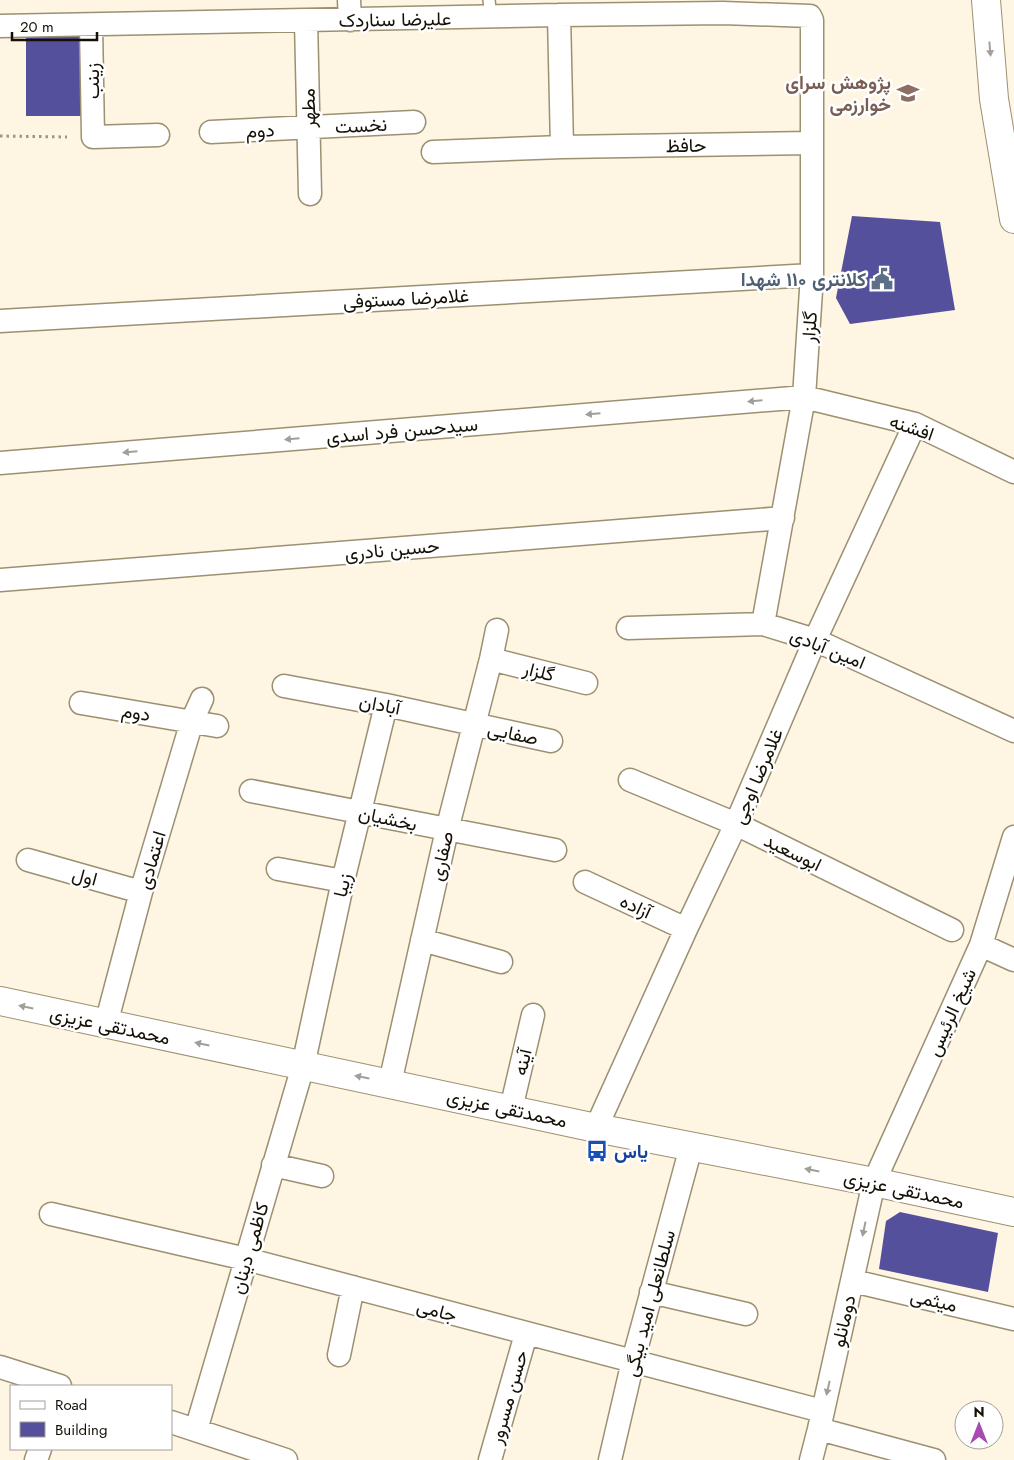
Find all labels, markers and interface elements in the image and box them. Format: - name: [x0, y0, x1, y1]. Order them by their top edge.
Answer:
- street label: علیرضا سناردک: [338, 5, 452, 34]
- scale bar: [12, 10, 98, 42]
- text: 20 m: [20, 16, 54, 38]
- one-way arrow: [986, 41, 994, 57]
- street label: زینب: [79, 63, 106, 99]
- place label: پژوهش سرای خوارزمی: [785, 69, 891, 118]
- school or university icon: پژوهش سرای خوارزمی: [895, 80, 921, 106]
- street label: مطهر: [295, 88, 322, 129]
- street label: نخست: [334, 111, 388, 140]
- street label: دوم: [245, 116, 275, 145]
- street label: حافظ: [665, 132, 707, 159]
- place label: کلانتری ۱۱۰ شهدا: [741, 266, 866, 293]
- public building icon: کلانتری ۱۱۰ شهدا: [869, 266, 895, 292]
- street label: غلامرضا مستوفی: [342, 282, 470, 315]
- street label: گلزار: [795, 310, 824, 345]
- one-way arrow: [747, 397, 763, 405]
- street label: افشنه: [886, 407, 938, 448]
- street label: سیدحسن فرد اسدی: [325, 410, 479, 451]
- one-way arrow: [585, 411, 601, 419]
- one-way arrow: [283, 435, 299, 443]
- one-way arrow: [121, 449, 137, 457]
- street label: حسین نادری: [343, 532, 441, 567]
- street label: امین آبادی: [786, 621, 869, 676]
- street label: گلزار: [519, 654, 557, 688]
- street label: آبادان: [357, 687, 404, 722]
- street label: دوم: [120, 697, 152, 728]
- street label: صفایی: [485, 715, 541, 752]
- street label: غلامرضا اوجی: [725, 724, 790, 828]
- street label: بخشیان: [356, 799, 420, 838]
- street label: ابوسعید: [759, 827, 826, 878]
- street label: اعتمادی: [130, 828, 173, 892]
- street label: صفاری: [423, 829, 460, 884]
- street label: اول: [69, 860, 100, 893]
- street label: زیبا: [327, 870, 358, 900]
- street label: آزاده: [616, 887, 657, 926]
- street label: شیخ الرئیس: [920, 964, 983, 1061]
- street label: محمدتقی عزیزی: [47, 1000, 173, 1051]
- one-way arrow: [18, 1002, 34, 1010]
- one-way arrow: [194, 1040, 210, 1048]
- street label: آینه: [506, 1045, 539, 1078]
- one-way arrow: [354, 1073, 369, 1081]
- street label: محمدتقی عزیزی: [444, 1083, 570, 1134]
- bus stop icon: یاس: [584, 1138, 610, 1164]
- place label: یاس: [614, 1138, 648, 1165]
- street label: محمدتقی عزیزی: [841, 1164, 967, 1215]
- one-way arrow: [804, 1165, 820, 1173]
- street label: کاظمی دینان: [224, 1199, 275, 1297]
- one-way arrow: [860, 1222, 868, 1237]
- street label: سلطانعلی امید بیگی: [617, 1227, 682, 1380]
- street label: میثمی: [908, 1282, 960, 1319]
- street label: جامی: [414, 1292, 460, 1329]
- street label: دومانلو: [824, 1292, 863, 1350]
- street label: حسن مسرور: [482, 1347, 535, 1448]
- one-way arrow: [824, 1380, 832, 1395]
- legend: [10, 1385, 172, 1450]
- text: Road: [55, 1394, 87, 1416]
- north arrow: [954, 1400, 1004, 1450]
- text: N: [973, 1402, 985, 1422]
- text: Building: [55, 1419, 107, 1441]

